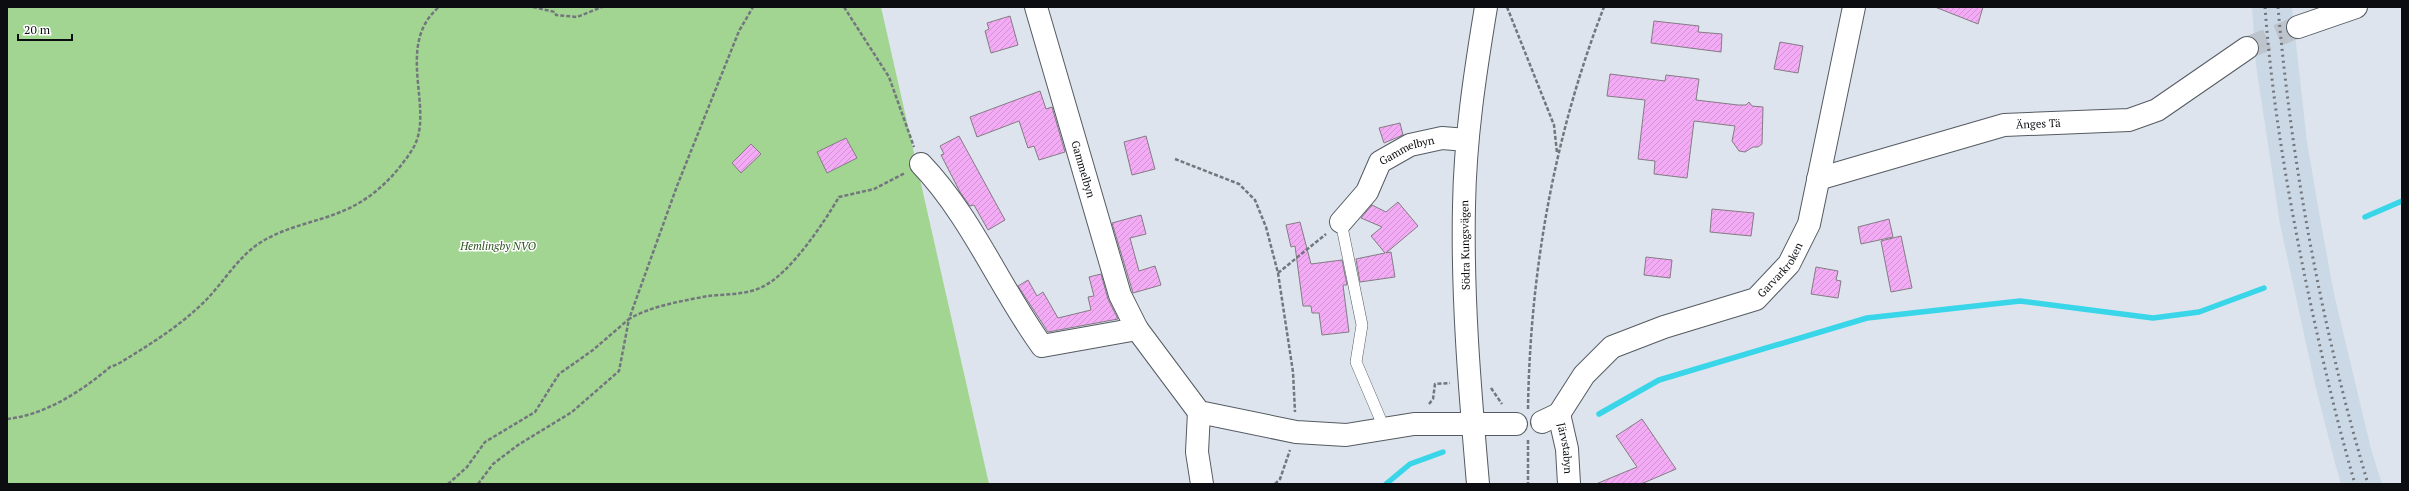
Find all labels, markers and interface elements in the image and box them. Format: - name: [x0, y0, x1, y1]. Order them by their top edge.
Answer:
- scale bar: [18, 16, 72, 42]
- text: 20 m: [24, 22, 51, 37]
- street label: Änges Tä: [2016, 116, 2061, 132]
- street label: Gammelbyn: [1377, 133, 1436, 168]
- street label: Gammelbyn: [1068, 139, 1098, 200]
- street label: Södra Kungsvägen: [1457, 199, 1473, 290]
- park label: Hemlingby NVO: [459, 239, 536, 253]
- street label: Garvarkroken: [1754, 240, 1806, 300]
- street label: Järvstabyn: [1554, 421, 1575, 475]

